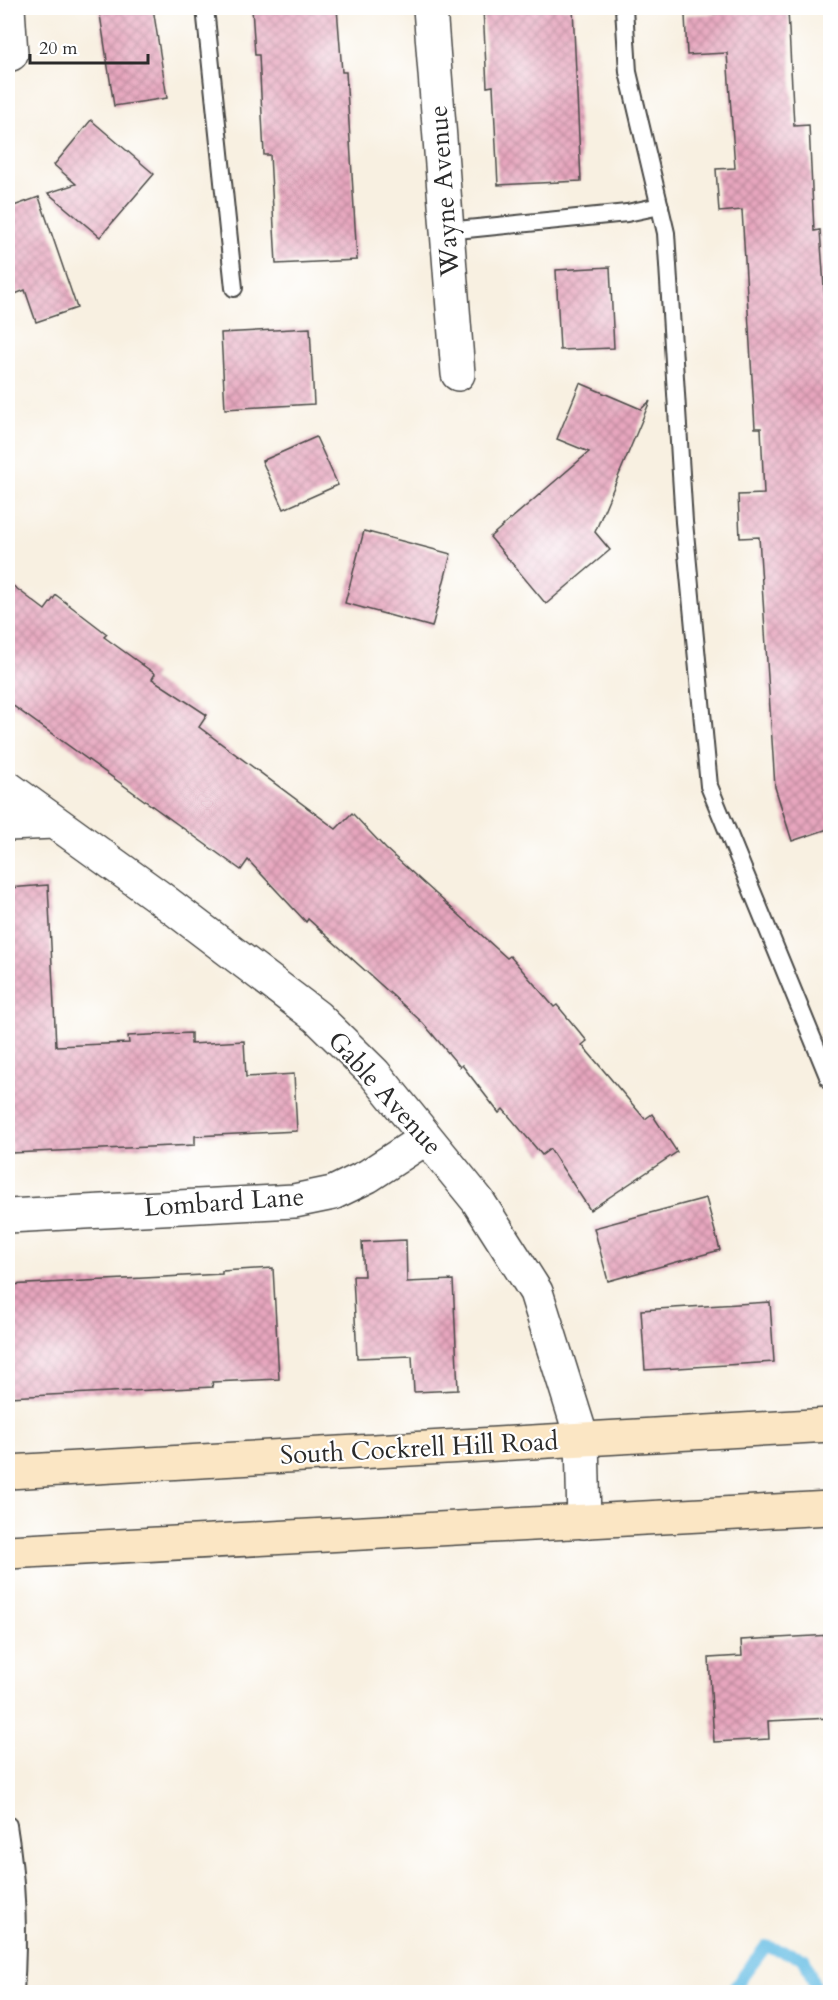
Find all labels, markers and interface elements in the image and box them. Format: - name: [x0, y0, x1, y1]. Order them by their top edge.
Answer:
- scale bar: [30, 27, 148, 65]
- text: 20 m: [39, 36, 78, 61]
- street label: Wayne Avenue: [421, 104, 468, 279]
- street label: Gable Avenue: [320, 1024, 450, 1162]
- street label: Lombard Lane: [143, 1179, 305, 1225]
- street label: South Cockrell Hill Road: [279, 1423, 559, 1473]

